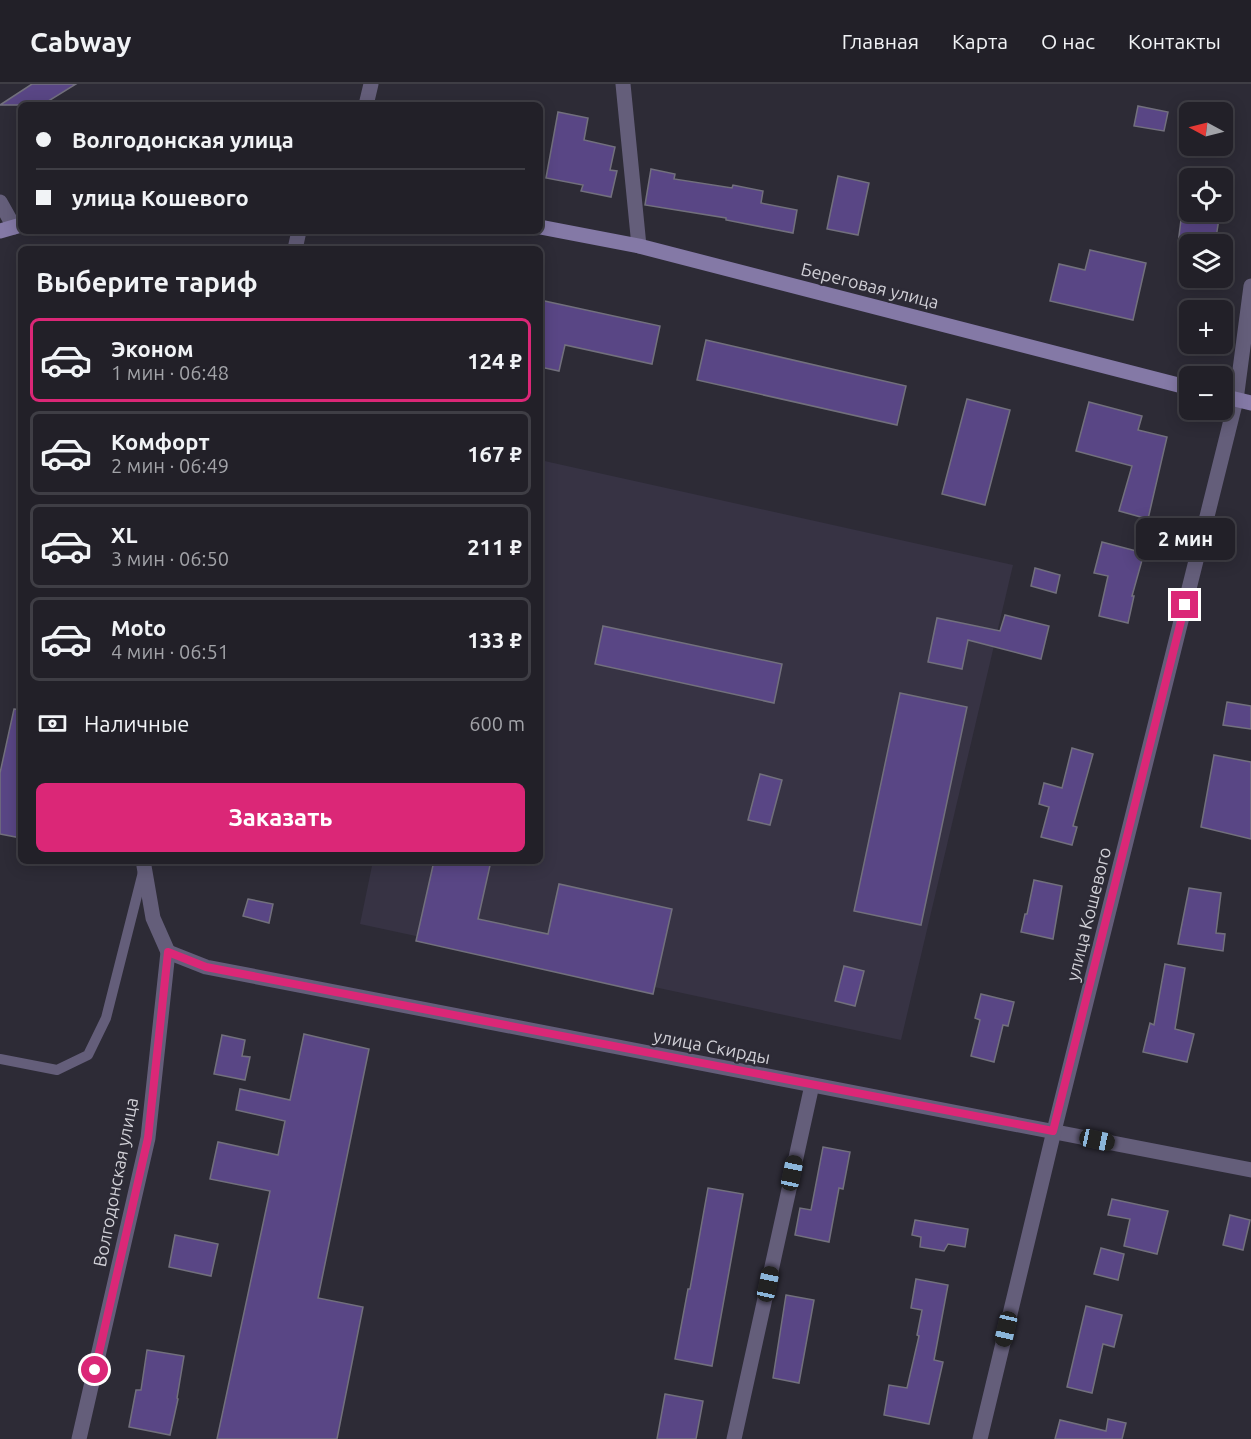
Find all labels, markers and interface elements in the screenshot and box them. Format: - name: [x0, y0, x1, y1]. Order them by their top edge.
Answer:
- text: Cabway: [30, 26, 131, 57]
- text: Главная: [842, 29, 919, 53]
- text: Карта: [952, 29, 1008, 53]
- text: О нас: [1041, 29, 1095, 53]
- text: Контакты: [1128, 29, 1221, 53]
- north arrow: [1179, 102, 1233, 156]
- map controls: [1179, 102, 1233, 420]
- text: Волгодонская улица: [72, 127, 294, 152]
- button: locate: [1179, 168, 1233, 222]
- text: улица Кошевого: [72, 185, 249, 210]
- button: layers: [1179, 234, 1233, 288]
- street label: Береговая улица: [799, 258, 941, 312]
- text: Выберите тариф: [36, 267, 258, 297]
- button: +: [1179, 300, 1233, 354]
- icon: car: [39, 333, 93, 387]
- text: Эконом: [111, 336, 193, 361]
- text: 124 ₽: [467, 348, 522, 373]
- text: 1 мин · 06:48: [111, 361, 229, 384]
- button: −: [1179, 366, 1233, 420]
- icon: car: [39, 426, 93, 480]
- text: Комфорт: [111, 429, 210, 454]
- text: 167 ₽: [467, 441, 522, 466]
- text: 2 мин · 06:49: [111, 454, 229, 477]
- callout: 2 мин: [1136, 518, 1234, 560]
- icon: car: [39, 519, 93, 573]
- text: XL: [111, 522, 138, 547]
- text: 2 мин: [1158, 527, 1213, 550]
- text: 211 ₽: [467, 534, 522, 559]
- text: 3 мин · 06:50: [111, 547, 229, 570]
- route end: [1171, 591, 1198, 618]
- icon: car: [39, 612, 93, 666]
- text: Moto: [111, 615, 166, 640]
- text: 133 ₽: [467, 627, 522, 652]
- text: 4 мин · 06:51: [111, 640, 229, 663]
- icon: cash: [36, 707, 69, 740]
- text: Наличные: [84, 711, 189, 736]
- text: 600 m: [469, 712, 525, 735]
- button: Заказать: [36, 783, 525, 852]
- street label: улица Кошевого: [1062, 845, 1114, 983]
- street label: улица Скирды: [652, 1025, 772, 1067]
- street label: Волгодонская улица: [89, 1096, 141, 1268]
- car: [1078, 1127, 1116, 1153]
- car: [779, 1154, 805, 1192]
- car: [755, 1265, 781, 1303]
- car: [993, 1309, 1019, 1349]
- route start: [81, 1356, 108, 1383]

